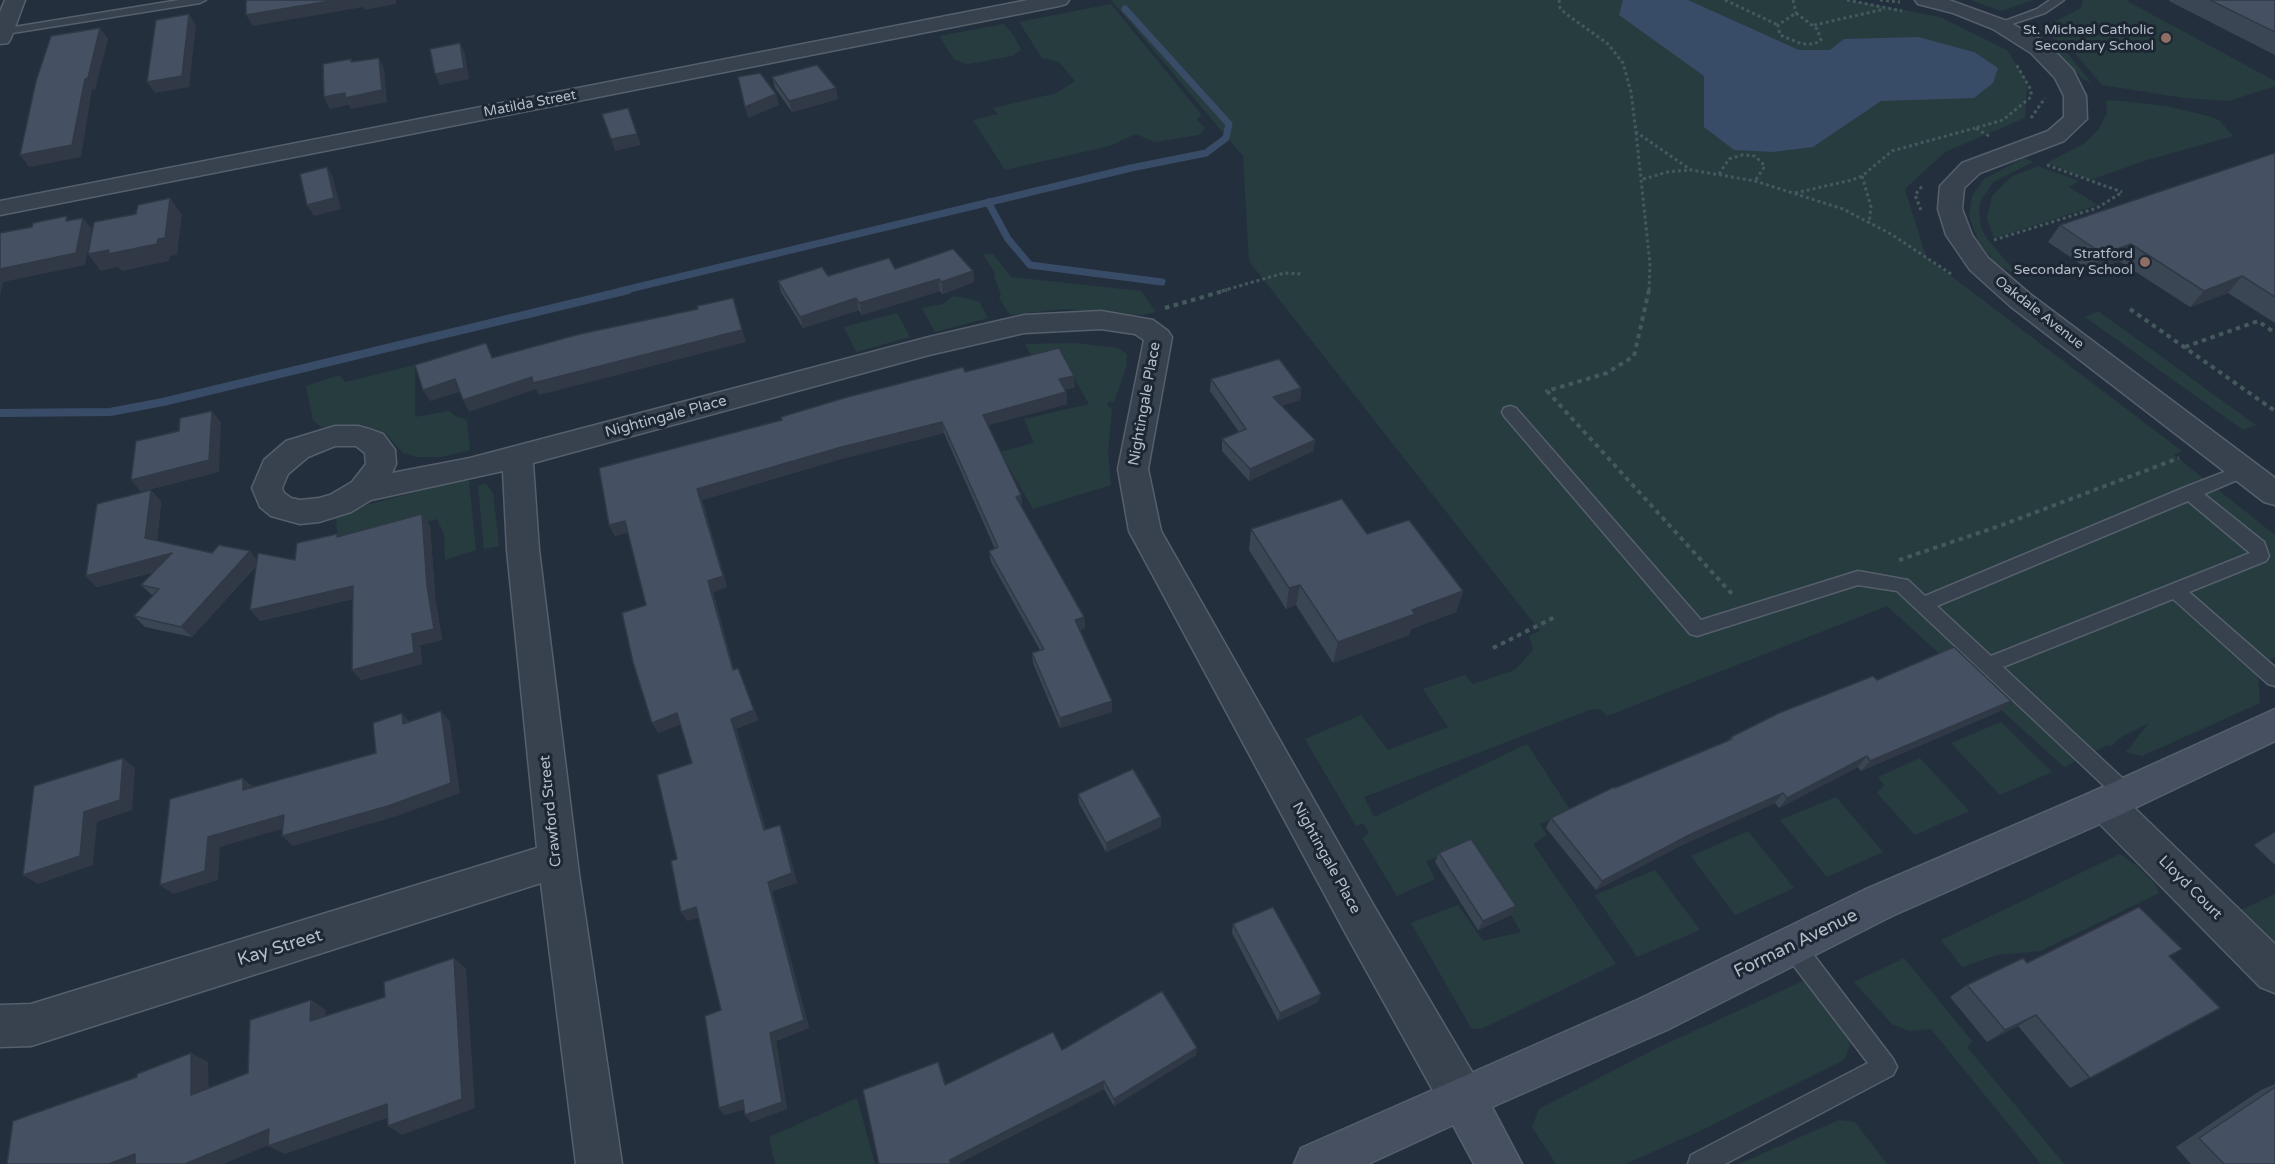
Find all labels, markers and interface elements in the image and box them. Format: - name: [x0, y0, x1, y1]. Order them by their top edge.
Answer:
- place label: St. Michael Catholic Secondary School: [2023, 22, 2154, 54]
- marker: St. Michael Catholic Secondary School: [2159, 31, 2173, 45]
- street label: Matilda Street: [482, 87, 578, 121]
- place label: Stratford Secondary School: [2014, 246, 2133, 278]
- marker: Stratford Secondary School: [2138, 255, 2152, 269]
- street label: Oakdale Avenue: [1991, 273, 2087, 353]
- street label: Nightingale Place: [1125, 341, 1165, 467]
- street label: Nightingale Place: [603, 392, 729, 442]
- street label: Crawford Street: [536, 754, 566, 868]
- street label: Nightingale Place: [1288, 799, 1364, 917]
- street label: Lloyd Court: [2154, 852, 2226, 924]
- street label: Forman Avenue: [1731, 905, 1861, 983]
- street label: Kay Street: [235, 925, 325, 971]

